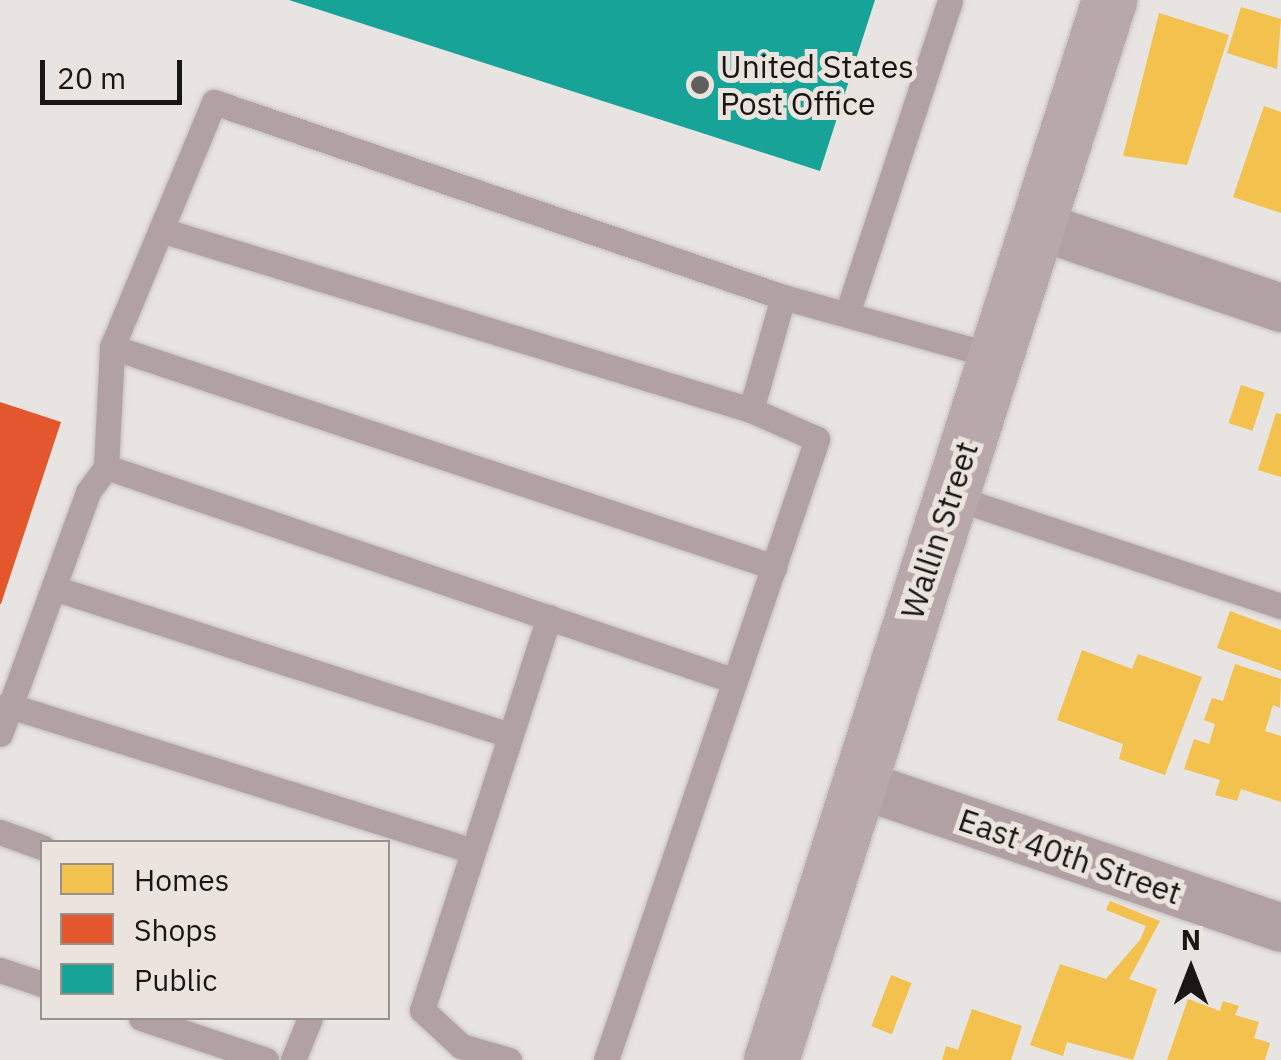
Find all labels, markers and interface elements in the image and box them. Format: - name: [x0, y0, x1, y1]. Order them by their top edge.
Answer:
- scale bar: [45, 40, 188, 102]
- place label: United States Post Office: [720, 48, 914, 123]
- text: 20 m: [57, 58, 126, 97]
- marker: United States Post Office: [689, 74, 711, 96]
- street label: Wallin Street: [892, 437, 986, 623]
- street label: East 40th Street: [954, 800, 1186, 912]
- legend: [40, 840, 390, 1020]
- text: Homes: [134, 860, 229, 899]
- text: Shops: [134, 910, 217, 949]
- north arrow: [1141, 920, 1241, 1020]
- text: N: [1181, 921, 1201, 958]
- text: Public: [134, 960, 217, 999]

